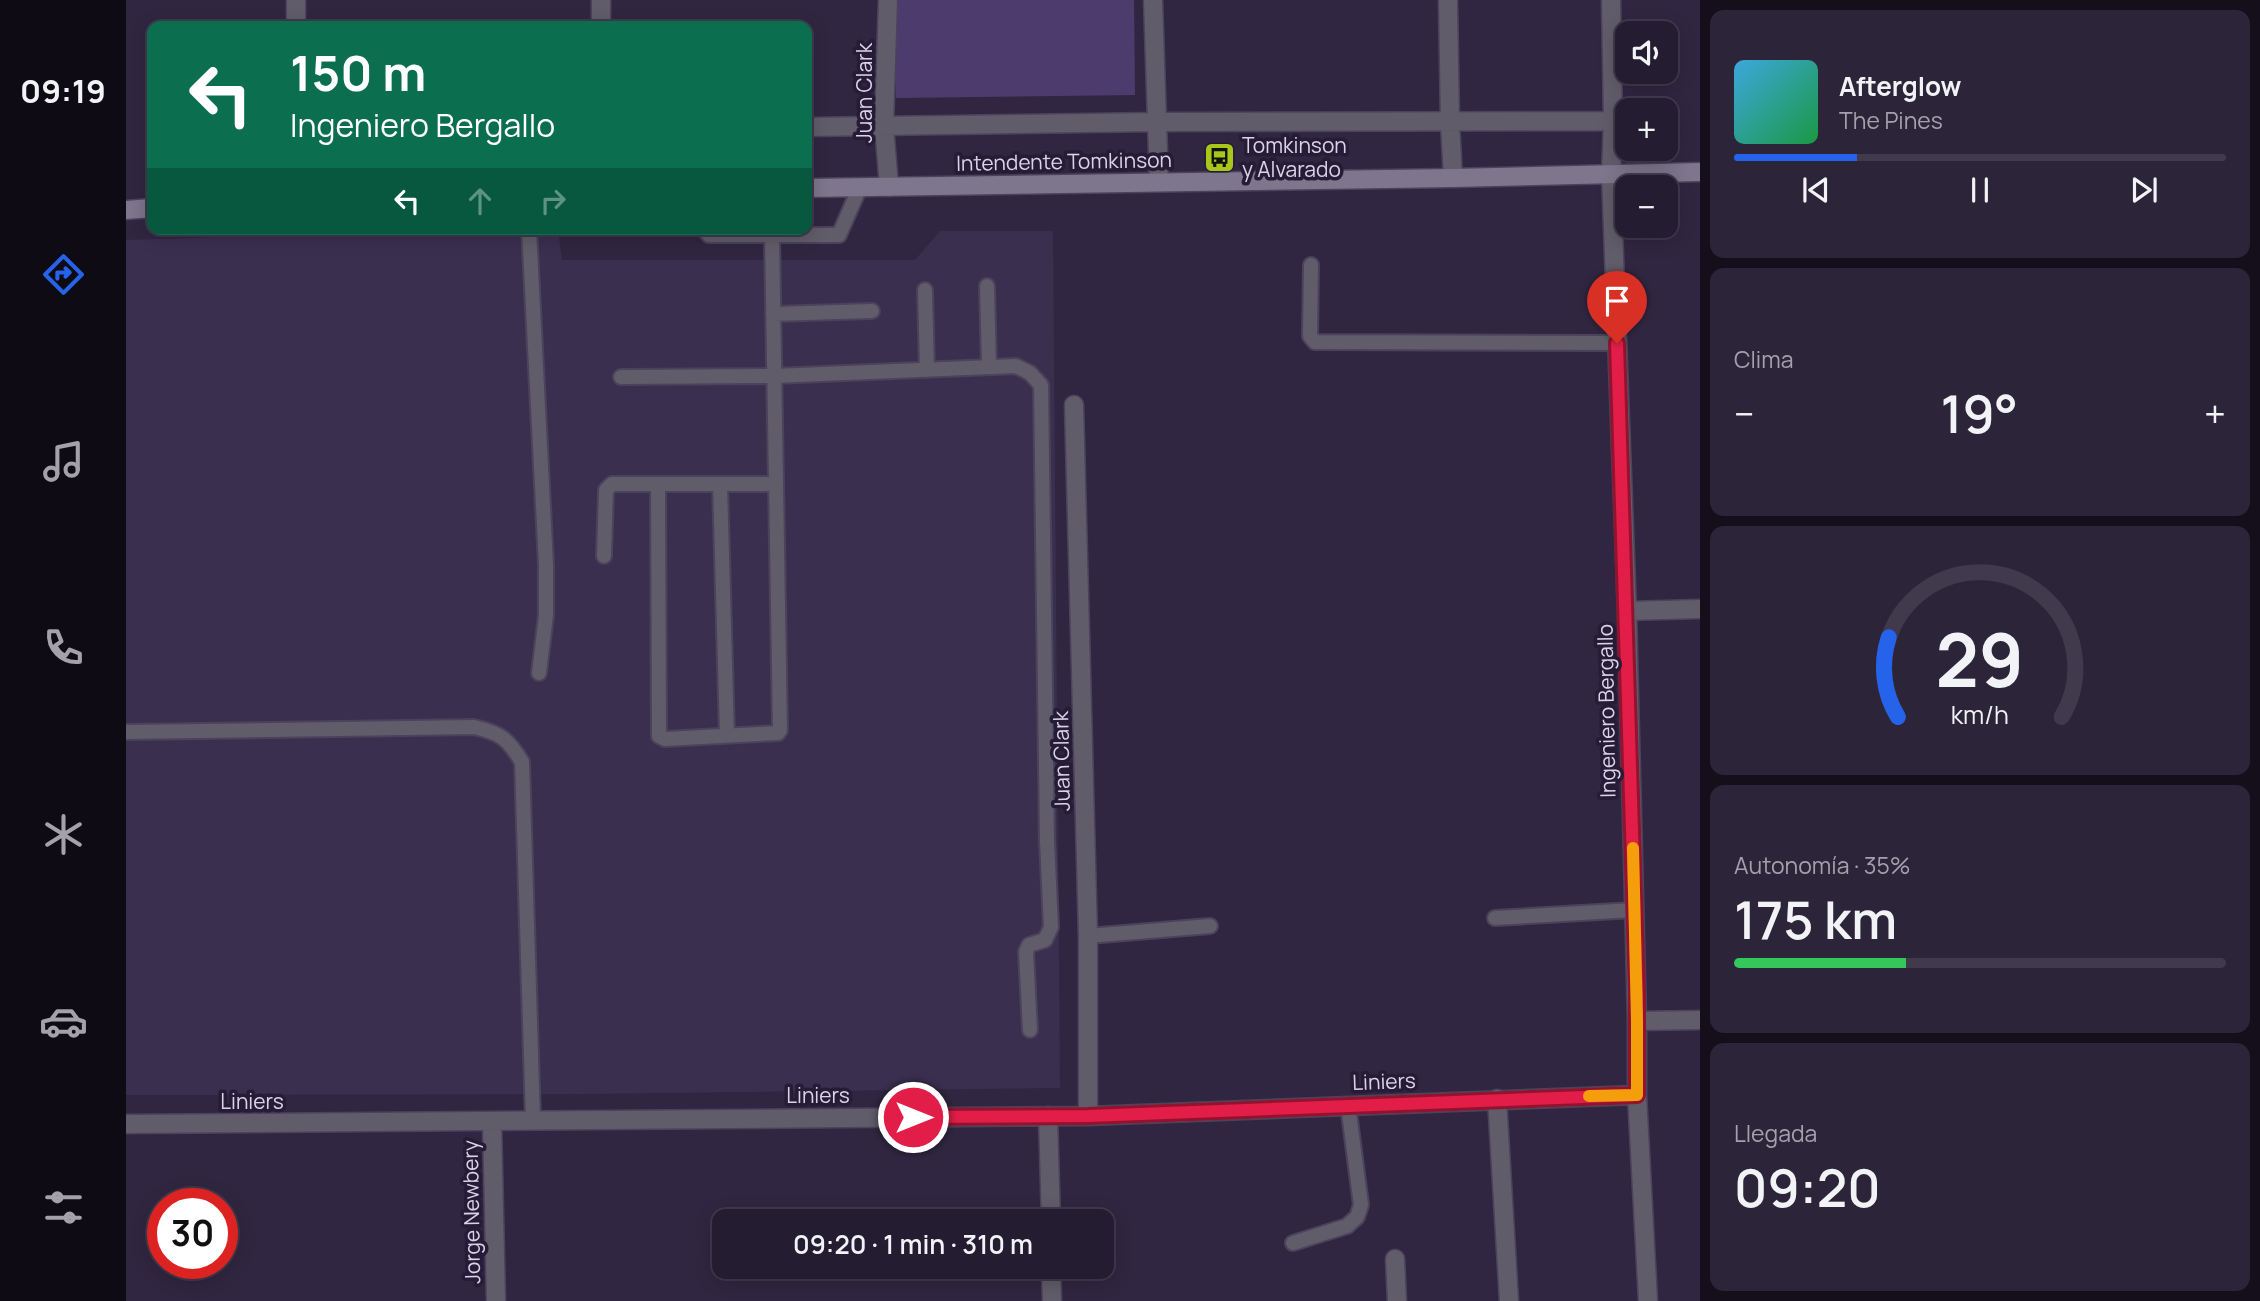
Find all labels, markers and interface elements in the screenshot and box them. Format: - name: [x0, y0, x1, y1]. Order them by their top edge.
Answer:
- map controls: [1615, 21, 1678, 238]
- button: sound: [1615, 21, 1678, 84]
- text: 150 m: [290, 39, 426, 106]
- street label: Juan Clark: [850, 42, 878, 143]
- icon: left: [175, 49, 266, 140]
- text: Afterglow: [1839, 68, 1961, 104]
- text: 09:19: [20, 69, 106, 113]
- button: +: [1615, 98, 1678, 161]
- text: Ingeniero Bergallo: [290, 103, 555, 147]
- text: The Pines: [1839, 104, 1943, 136]
- place label: Tomkinson y Alvarado: [1242, 131, 1347, 183]
- bus stop icon: Tomkinson y Alvarado: [1202, 140, 1236, 174]
- street label: Intendente Tomkinson: [956, 145, 1172, 177]
- icon: previous: [1797, 171, 1835, 209]
- icon: pause: [1961, 171, 1999, 209]
- icon: next: [2125, 171, 2163, 209]
- button: −: [1615, 175, 1678, 238]
- icon: left: [388, 182, 426, 220]
- icon: ahead: [461, 182, 499, 220]
- icon: right: [534, 182, 572, 220]
- icon: directions: [39, 250, 88, 299]
- pin: [1587, 271, 1647, 343]
- icon: arrive: [1598, 282, 1636, 320]
- text: Clima: [1734, 343, 1793, 375]
- text: 19°: [1940, 378, 2018, 449]
- text: −: [1734, 387, 1755, 439]
- text: +: [2204, 387, 2226, 439]
- icon: music: [39, 437, 88, 486]
- text: 29: [1936, 609, 2024, 709]
- icon: phone: [39, 623, 88, 672]
- street label: Ingeniero Bergallo: [1590, 624, 1622, 798]
- text: km/h: [1951, 696, 2009, 731]
- street label: Juan Clark: [1046, 710, 1076, 811]
- icon: climate: [39, 810, 88, 859]
- text: Autonomía · 35%: [1734, 849, 1911, 881]
- text: 175 km: [1734, 884, 1897, 955]
- icon: car: [39, 997, 88, 1046]
- street label: Liniers: [1352, 1066, 1416, 1096]
- position arrow: [876, 1080, 950, 1154]
- street label: Liniers: [786, 1081, 850, 1109]
- street label: Liniers: [220, 1087, 284, 1115]
- text: Llegada: [1734, 1117, 1817, 1149]
- street label: Jorge Newbery: [456, 1140, 486, 1284]
- text: 09:20: [1734, 1152, 1881, 1223]
- icon: filters: [39, 1183, 88, 1232]
- speed limit sign: 30: [147, 1188, 238, 1279]
- text: 09:20 · 1 min · 310 m: [793, 1226, 1033, 1262]

